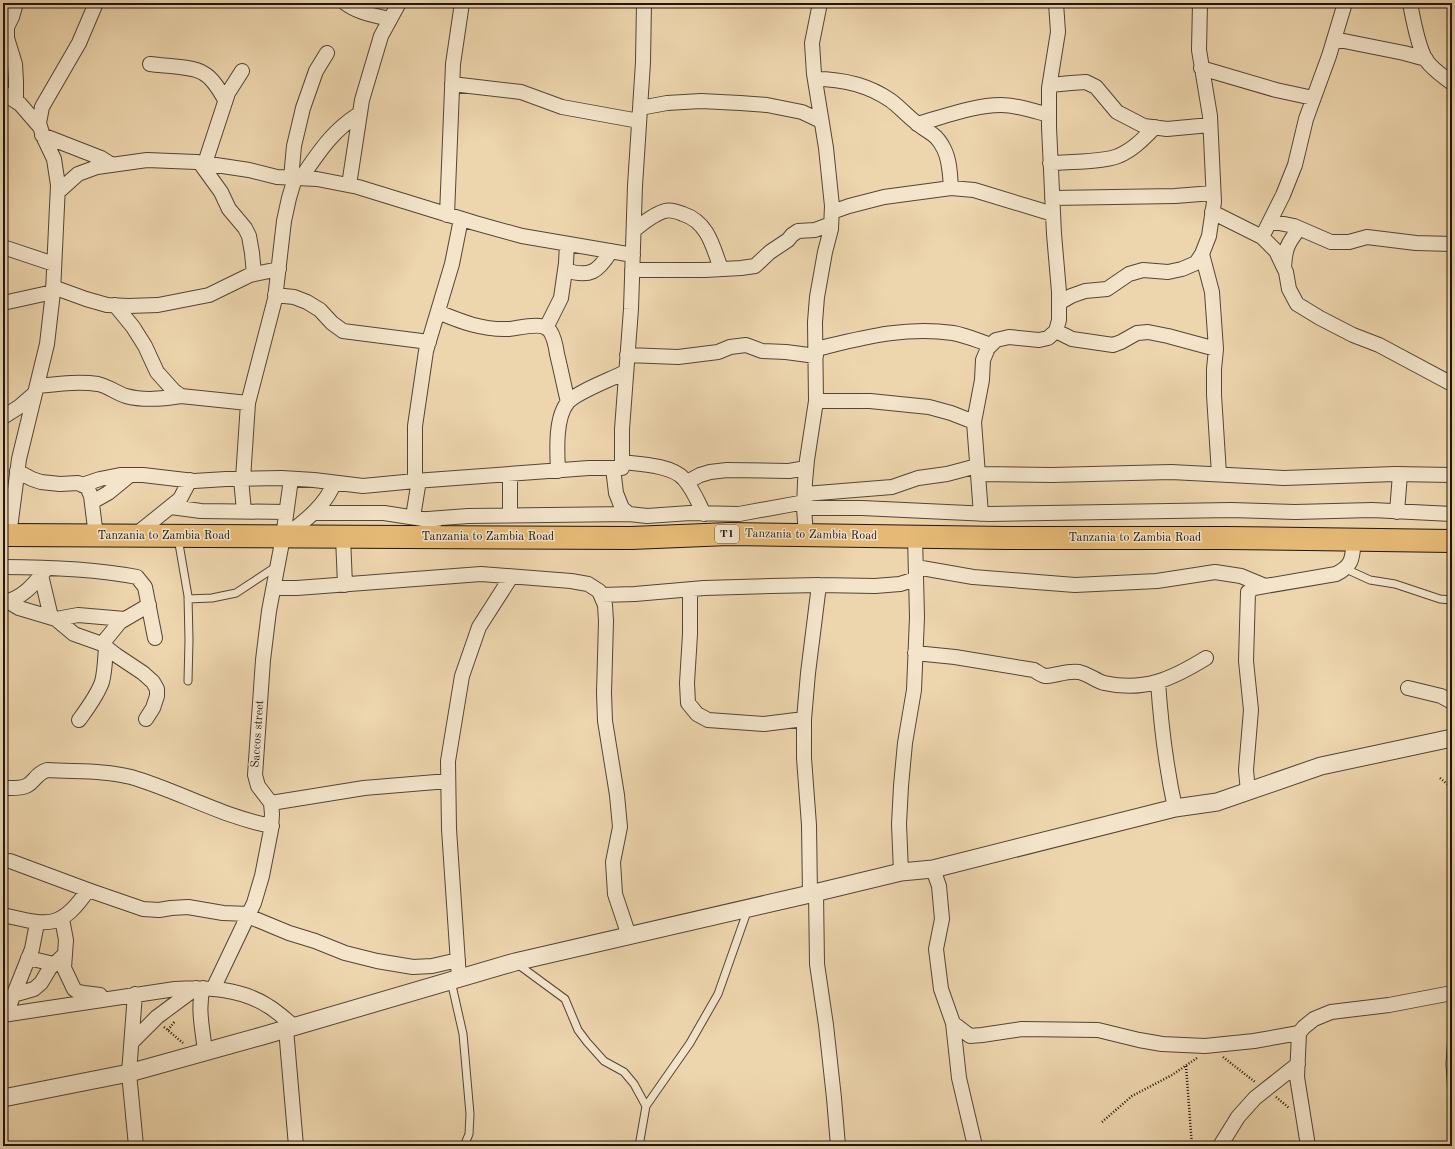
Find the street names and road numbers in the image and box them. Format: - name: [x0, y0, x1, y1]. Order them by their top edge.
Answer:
- road number: T1: [715, 525, 739, 543]
- street label: Tanzania to Zambia Road: [745, 528, 877, 542]
- street label: Tanzania to Zambia Road: [98, 530, 230, 542]
- street label: Tanzania to Zambia Road: [422, 531, 554, 543]
- street label: Tanzania to Zambia Road: [1069, 532, 1201, 544]
- street label: Saccos street: [250, 700, 266, 768]

